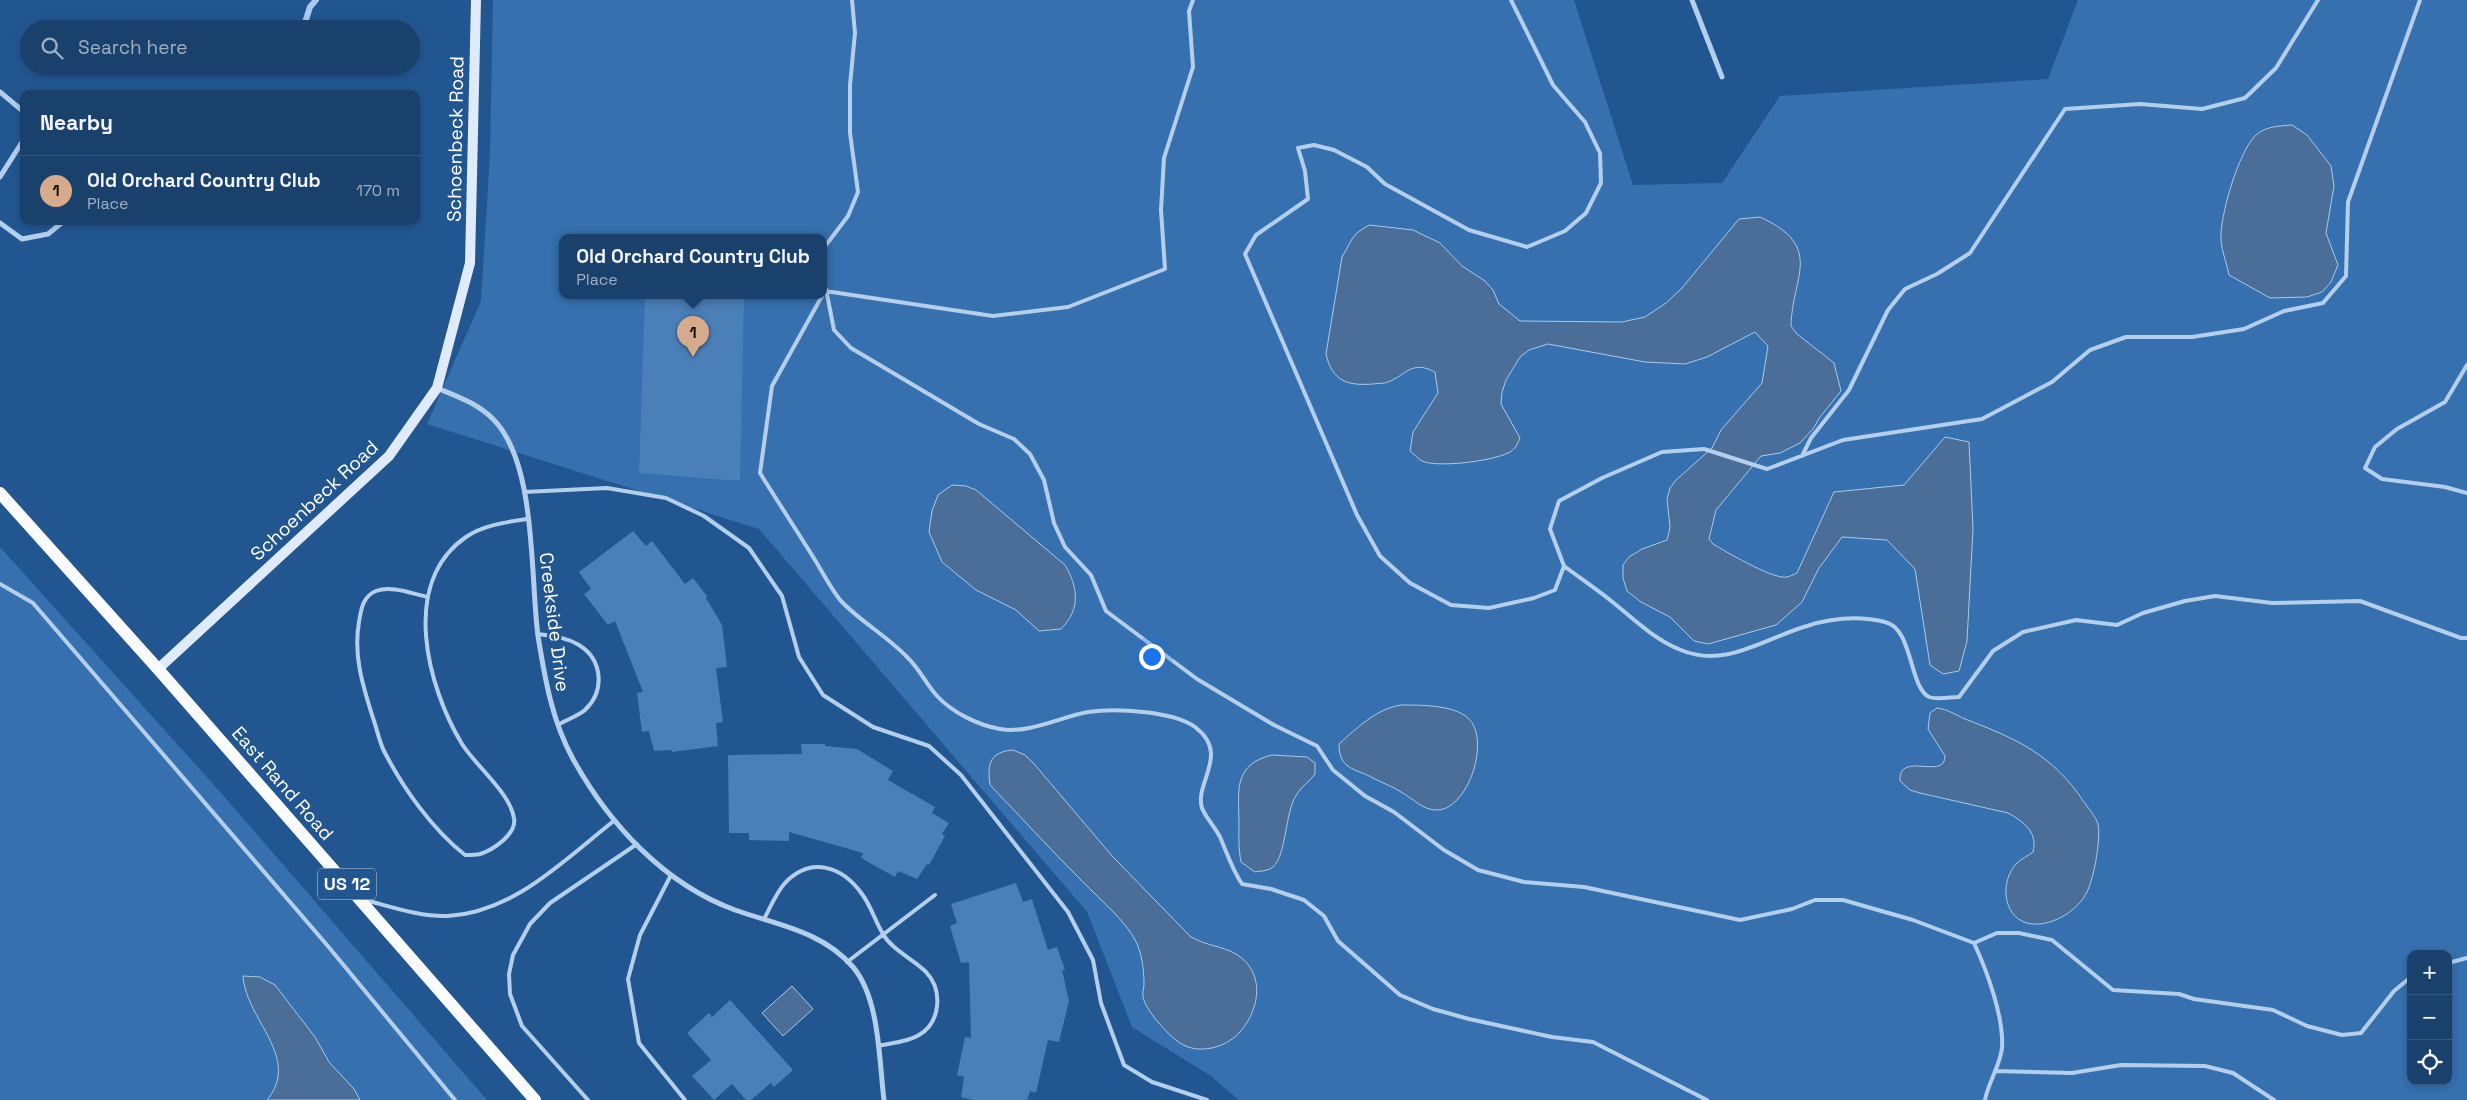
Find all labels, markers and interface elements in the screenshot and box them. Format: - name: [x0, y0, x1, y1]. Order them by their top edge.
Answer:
- search box: [20, 20, 420, 75]
- icon: search: [38, 34, 66, 62]
- text: Search here: [78, 35, 188, 60]
- street label: Schoenbeck Road: [442, 56, 469, 222]
- text: Nearby: [40, 109, 113, 136]
- text: Old Orchard Country Club: [87, 168, 321, 193]
- text: 1: [52, 180, 60, 201]
- text: 170 m: [356, 180, 400, 201]
- text: Place: [87, 193, 129, 214]
- popup: [559, 234, 827, 299]
- text: Old Orchard Country Club: [576, 244, 810, 269]
- text: Place: [576, 269, 618, 290]
- pin: 1: [677, 316, 709, 357]
- street label: Schoenbeck Road: [245, 435, 384, 566]
- street label: Creekside Drive: [534, 551, 575, 693]
- your location: [1139, 644, 1165, 670]
- street label: East Rand Road: [226, 721, 339, 846]
- road number: US 12: [318, 869, 376, 900]
- map controls: [2407, 950, 2452, 1085]
- button: +: [2407, 950, 2452, 995]
- button: −: [2407, 995, 2452, 1040]
- button: locate: [2407, 1040, 2452, 1085]

